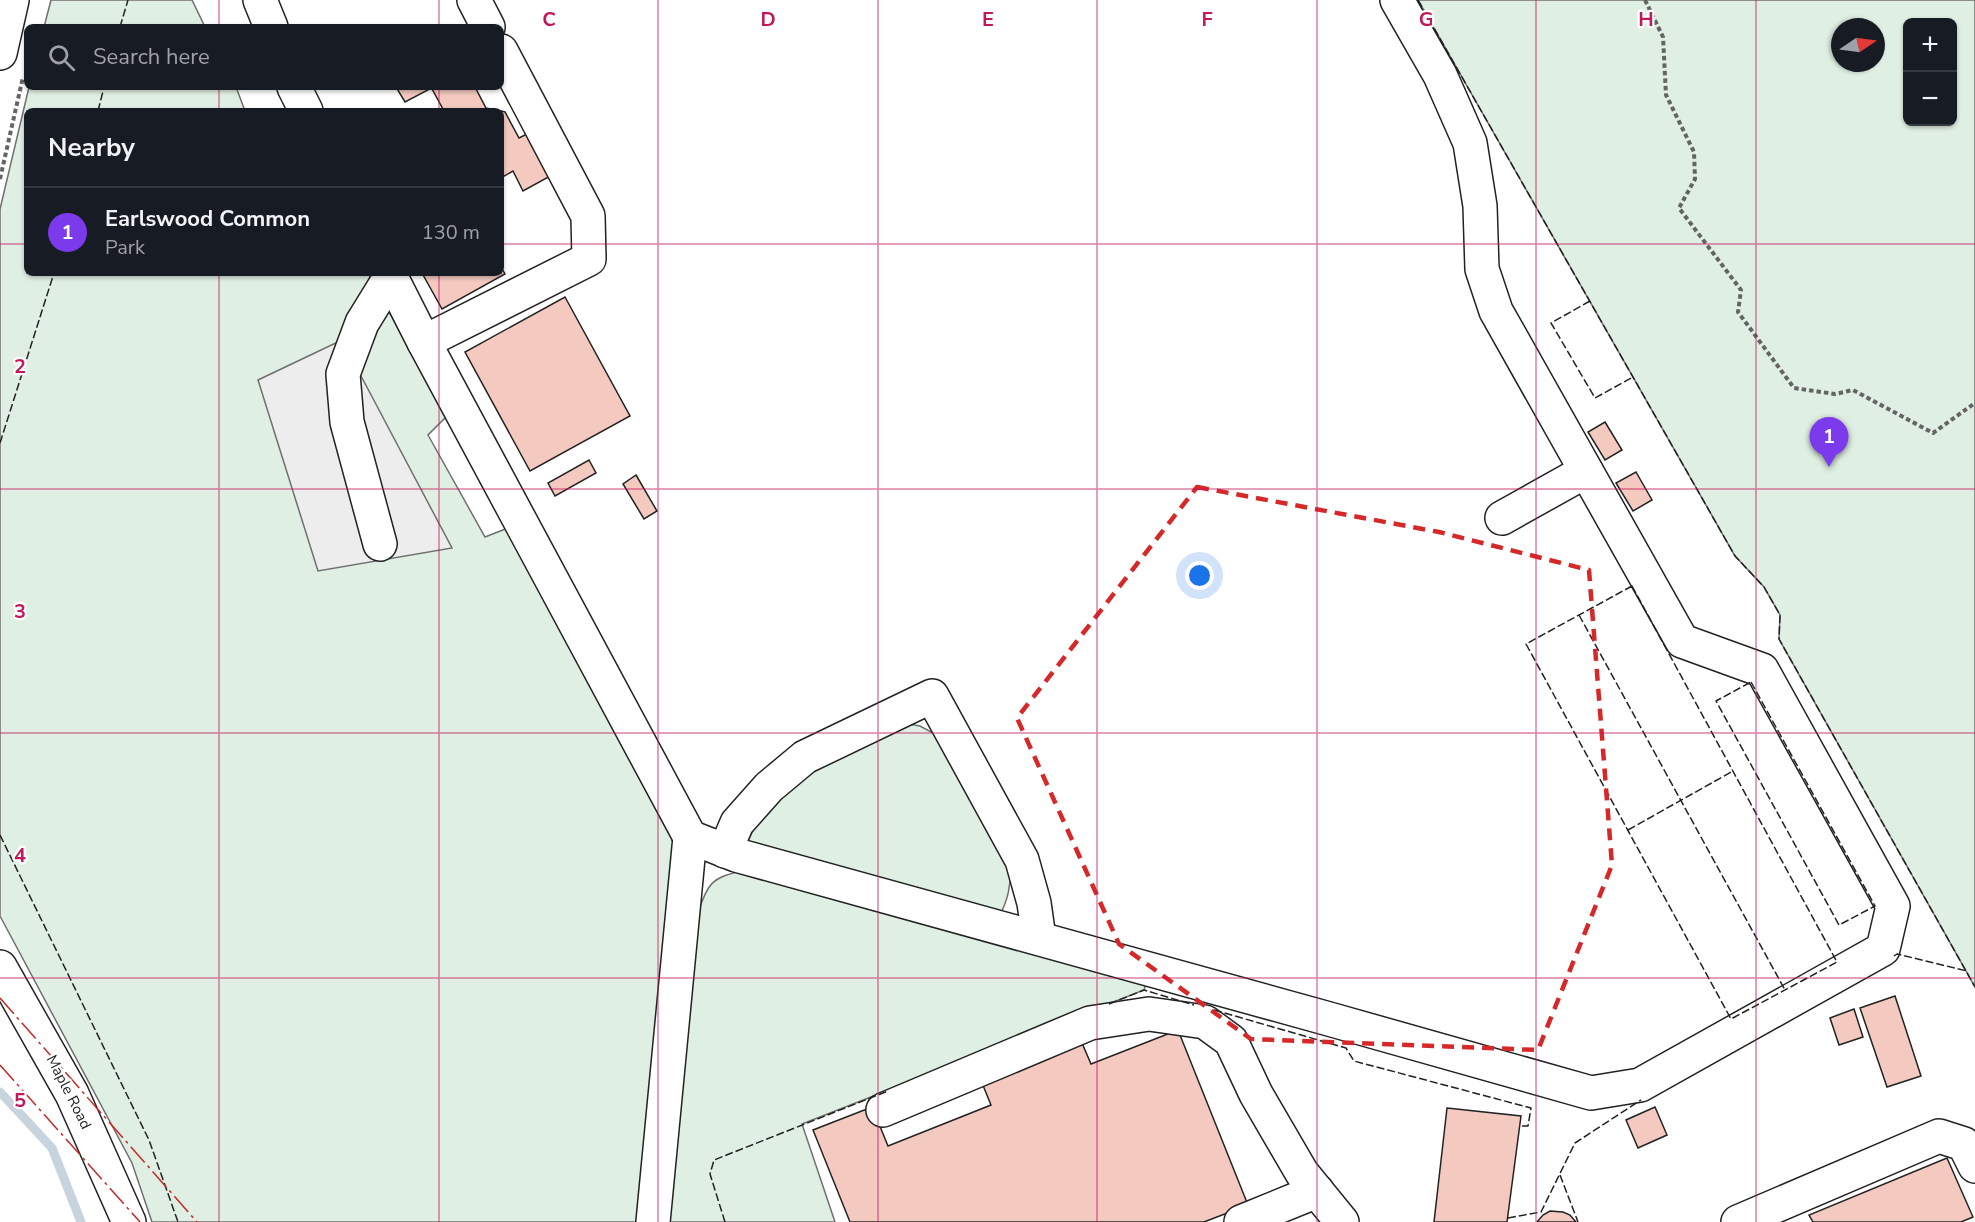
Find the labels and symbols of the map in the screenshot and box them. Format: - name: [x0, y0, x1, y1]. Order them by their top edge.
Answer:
- text: C: [542, 6, 556, 33]
- text: D: [760, 6, 776, 33]
- text: E: [982, 6, 994, 33]
- text: F: [1201, 6, 1213, 33]
- text: G: [1419, 6, 1433, 33]
- text: H: [1638, 6, 1654, 33]
- north arrow: [1831, 18, 1885, 72]
- text: 2: [14, 353, 26, 380]
- pin: 1: [1810, 418, 1848, 467]
- your location: [1185, 561, 1214, 590]
- text: 3: [14, 598, 26, 625]
- text: 4: [14, 842, 26, 869]
- street label: Maple Road: [42, 1052, 96, 1132]
- text: 5: [14, 1087, 26, 1114]

